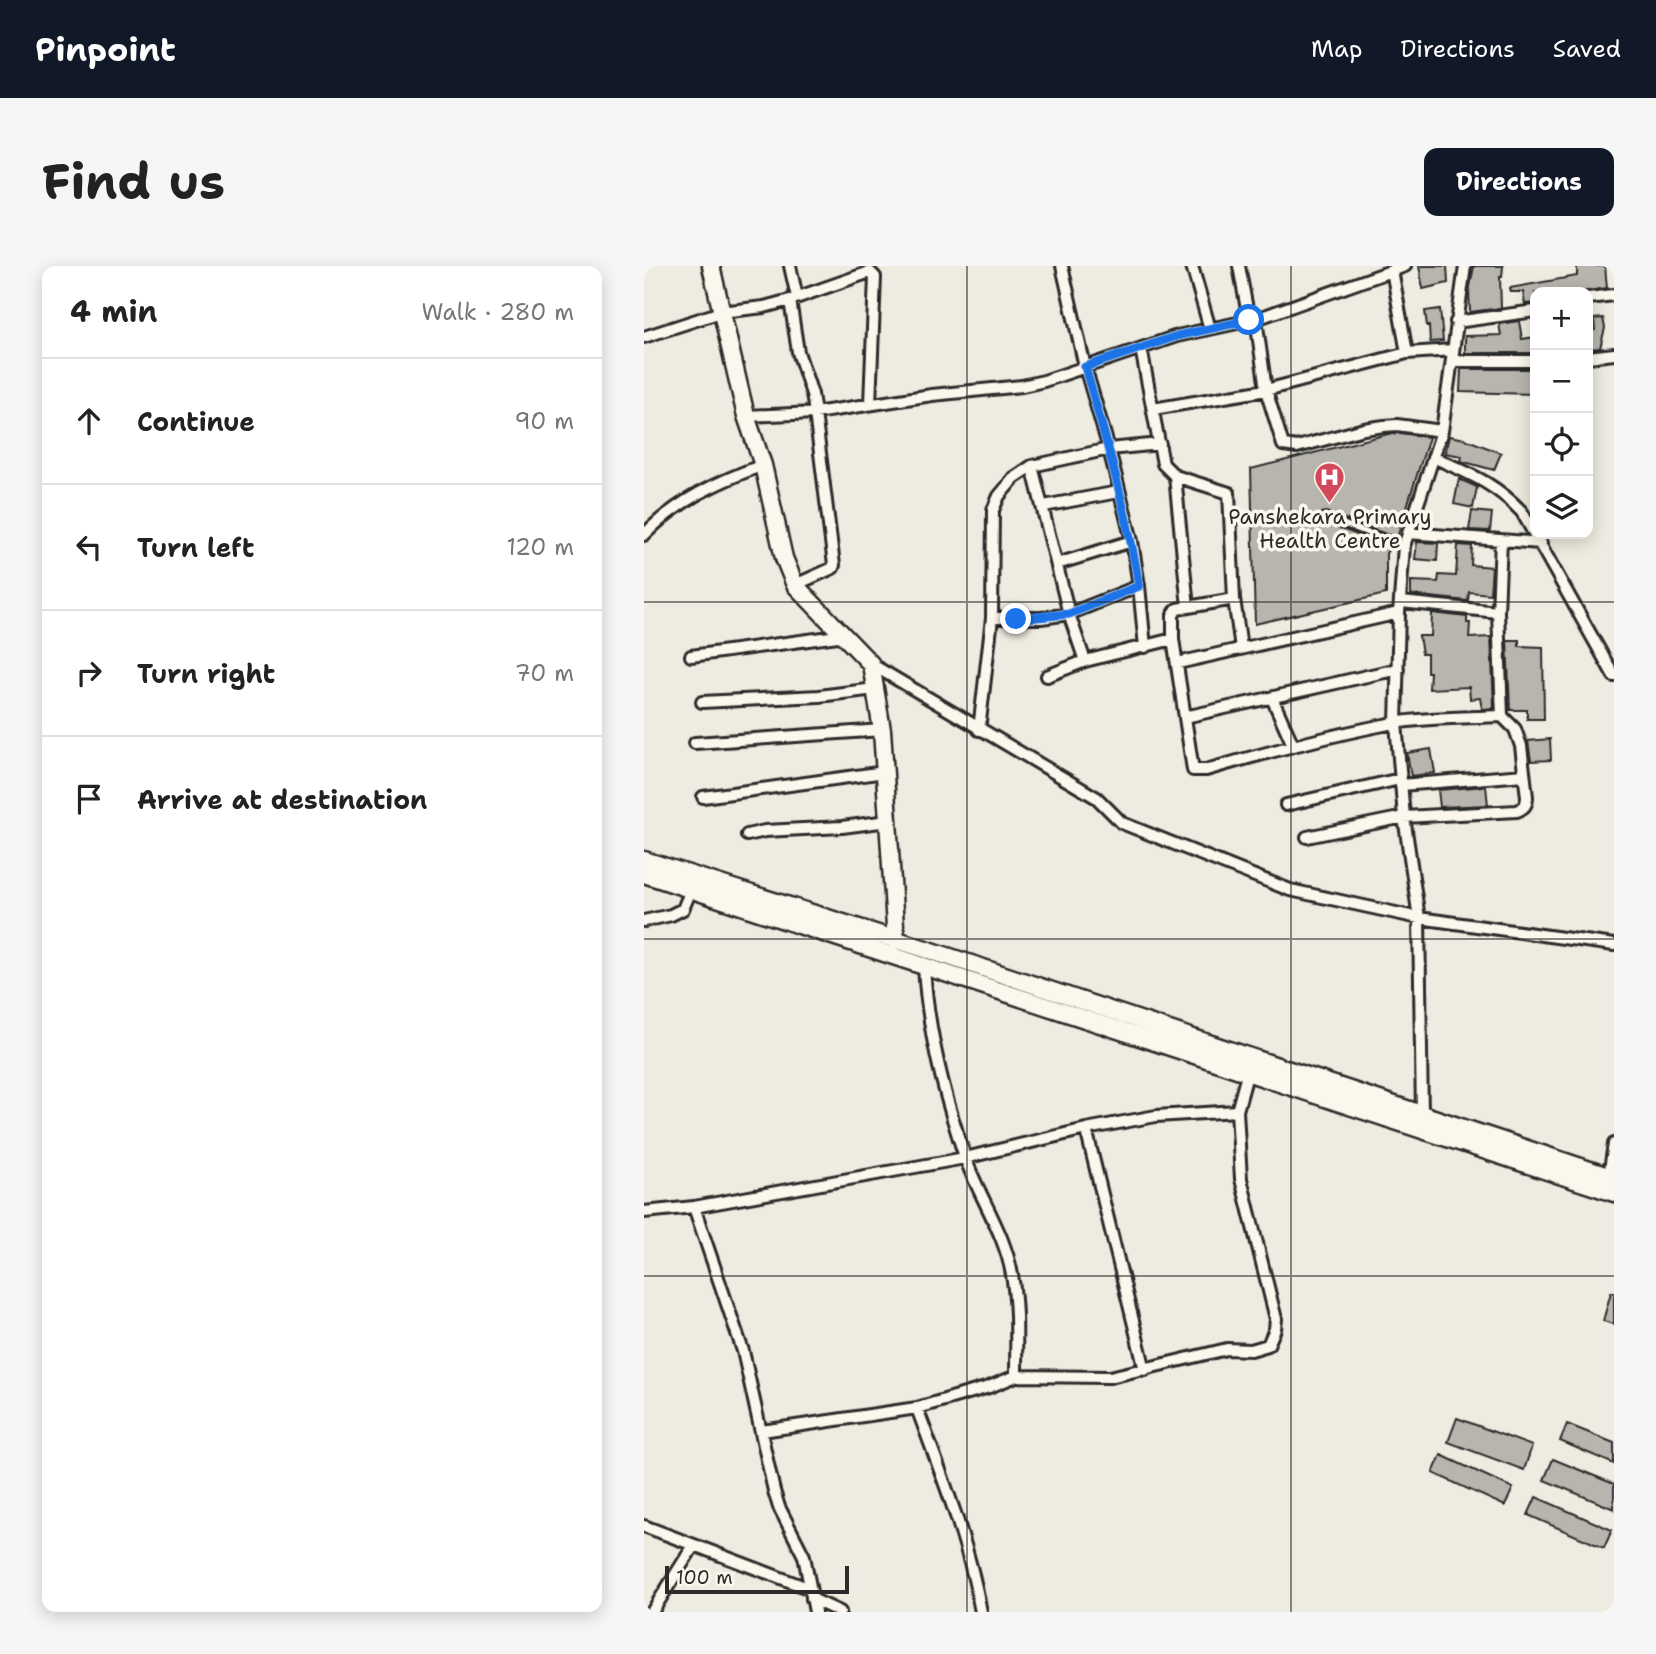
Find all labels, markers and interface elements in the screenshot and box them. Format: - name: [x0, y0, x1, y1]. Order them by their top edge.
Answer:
- text: Pinpoint: [35, 27, 176, 72]
- text: Map: [1311, 33, 1362, 65]
- text: Directions: [1400, 33, 1515, 65]
- text: Saved: [1553, 33, 1621, 65]
- button: Directions: [1424, 148, 1614, 216]
- text: Find us: [42, 149, 225, 215]
- map controls: [1530, 287, 1593, 539]
- button: +: [1530, 287, 1593, 350]
- text: 4 min: [70, 291, 157, 332]
- text: Walk · 280 m: [421, 297, 574, 327]
- route start: [1233, 304, 1264, 335]
- button: −: [1530, 350, 1593, 413]
- icon: ahead: [70, 402, 108, 440]
- text: Continue: [137, 404, 255, 439]
- text: 90 m: [514, 406, 574, 436]
- button: locate: [1530, 413, 1593, 476]
- hospital icon: Panshekara Primary Health Centre: [1313, 460, 1347, 504]
- button: layers: [1530, 476, 1593, 539]
- place label: Panshekara Primary Health Centre: [1228, 503, 1432, 555]
- icon: left: [70, 528, 108, 566]
- text: Turn left: [137, 530, 254, 565]
- text: 120 m: [506, 532, 574, 562]
- route end: [1000, 603, 1031, 634]
- icon: right: [70, 654, 108, 692]
- text: Turn right: [137, 656, 275, 691]
- text: 70 m: [515, 658, 574, 688]
- icon: arrive: [70, 780, 108, 818]
- text: Arrive at destination: [137, 782, 427, 817]
- scale bar: [665, 1563, 849, 1595]
- text: 100 m: [676, 1565, 733, 1590]

